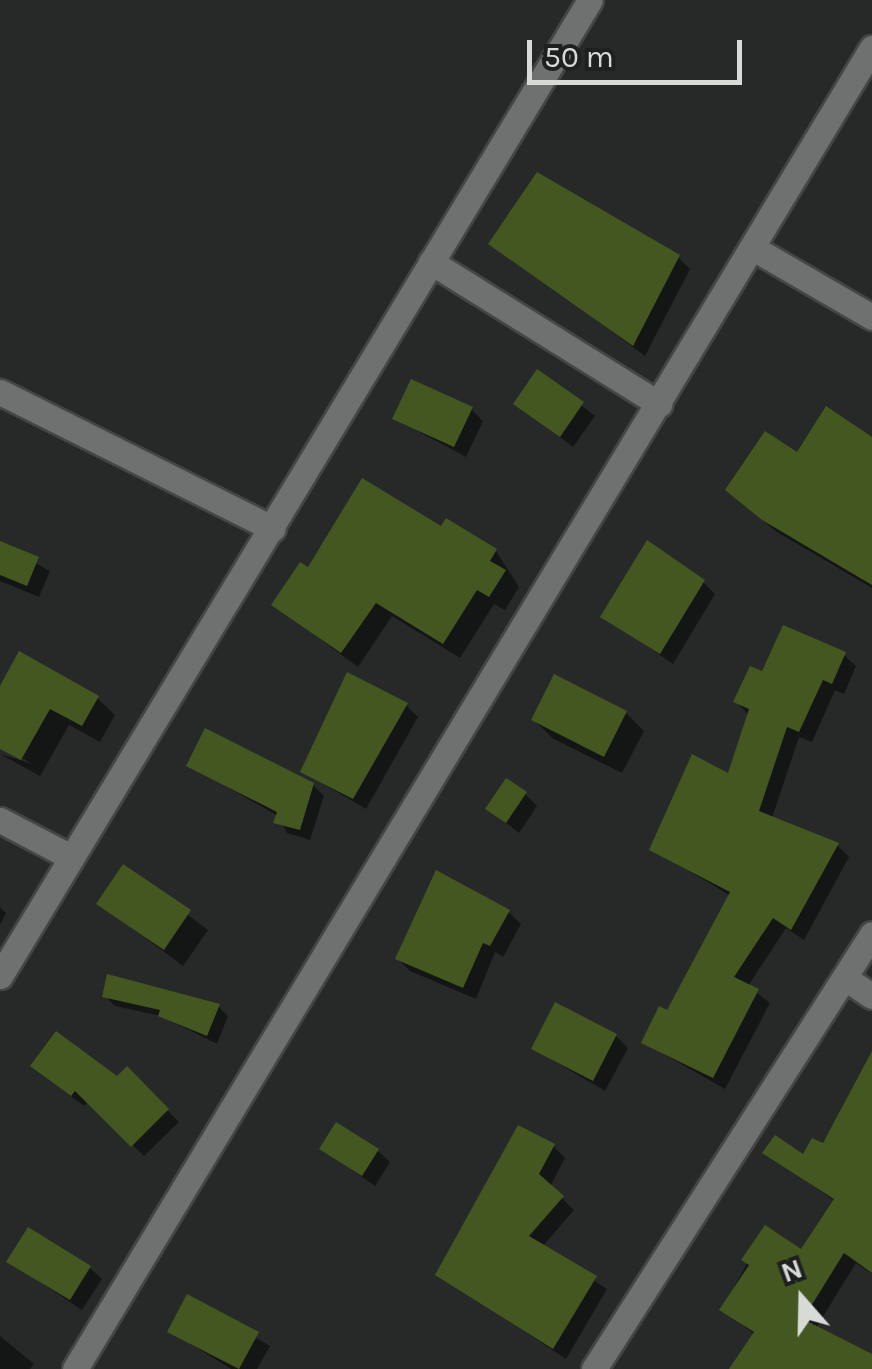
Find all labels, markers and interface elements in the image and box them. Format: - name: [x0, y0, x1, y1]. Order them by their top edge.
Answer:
- scale bar: [532, 20, 747, 82]
- text: 50 m: [544, 39, 614, 75]
- north arrow: [752, 1249, 852, 1349]
- text: N: [776, 1251, 807, 1289]

